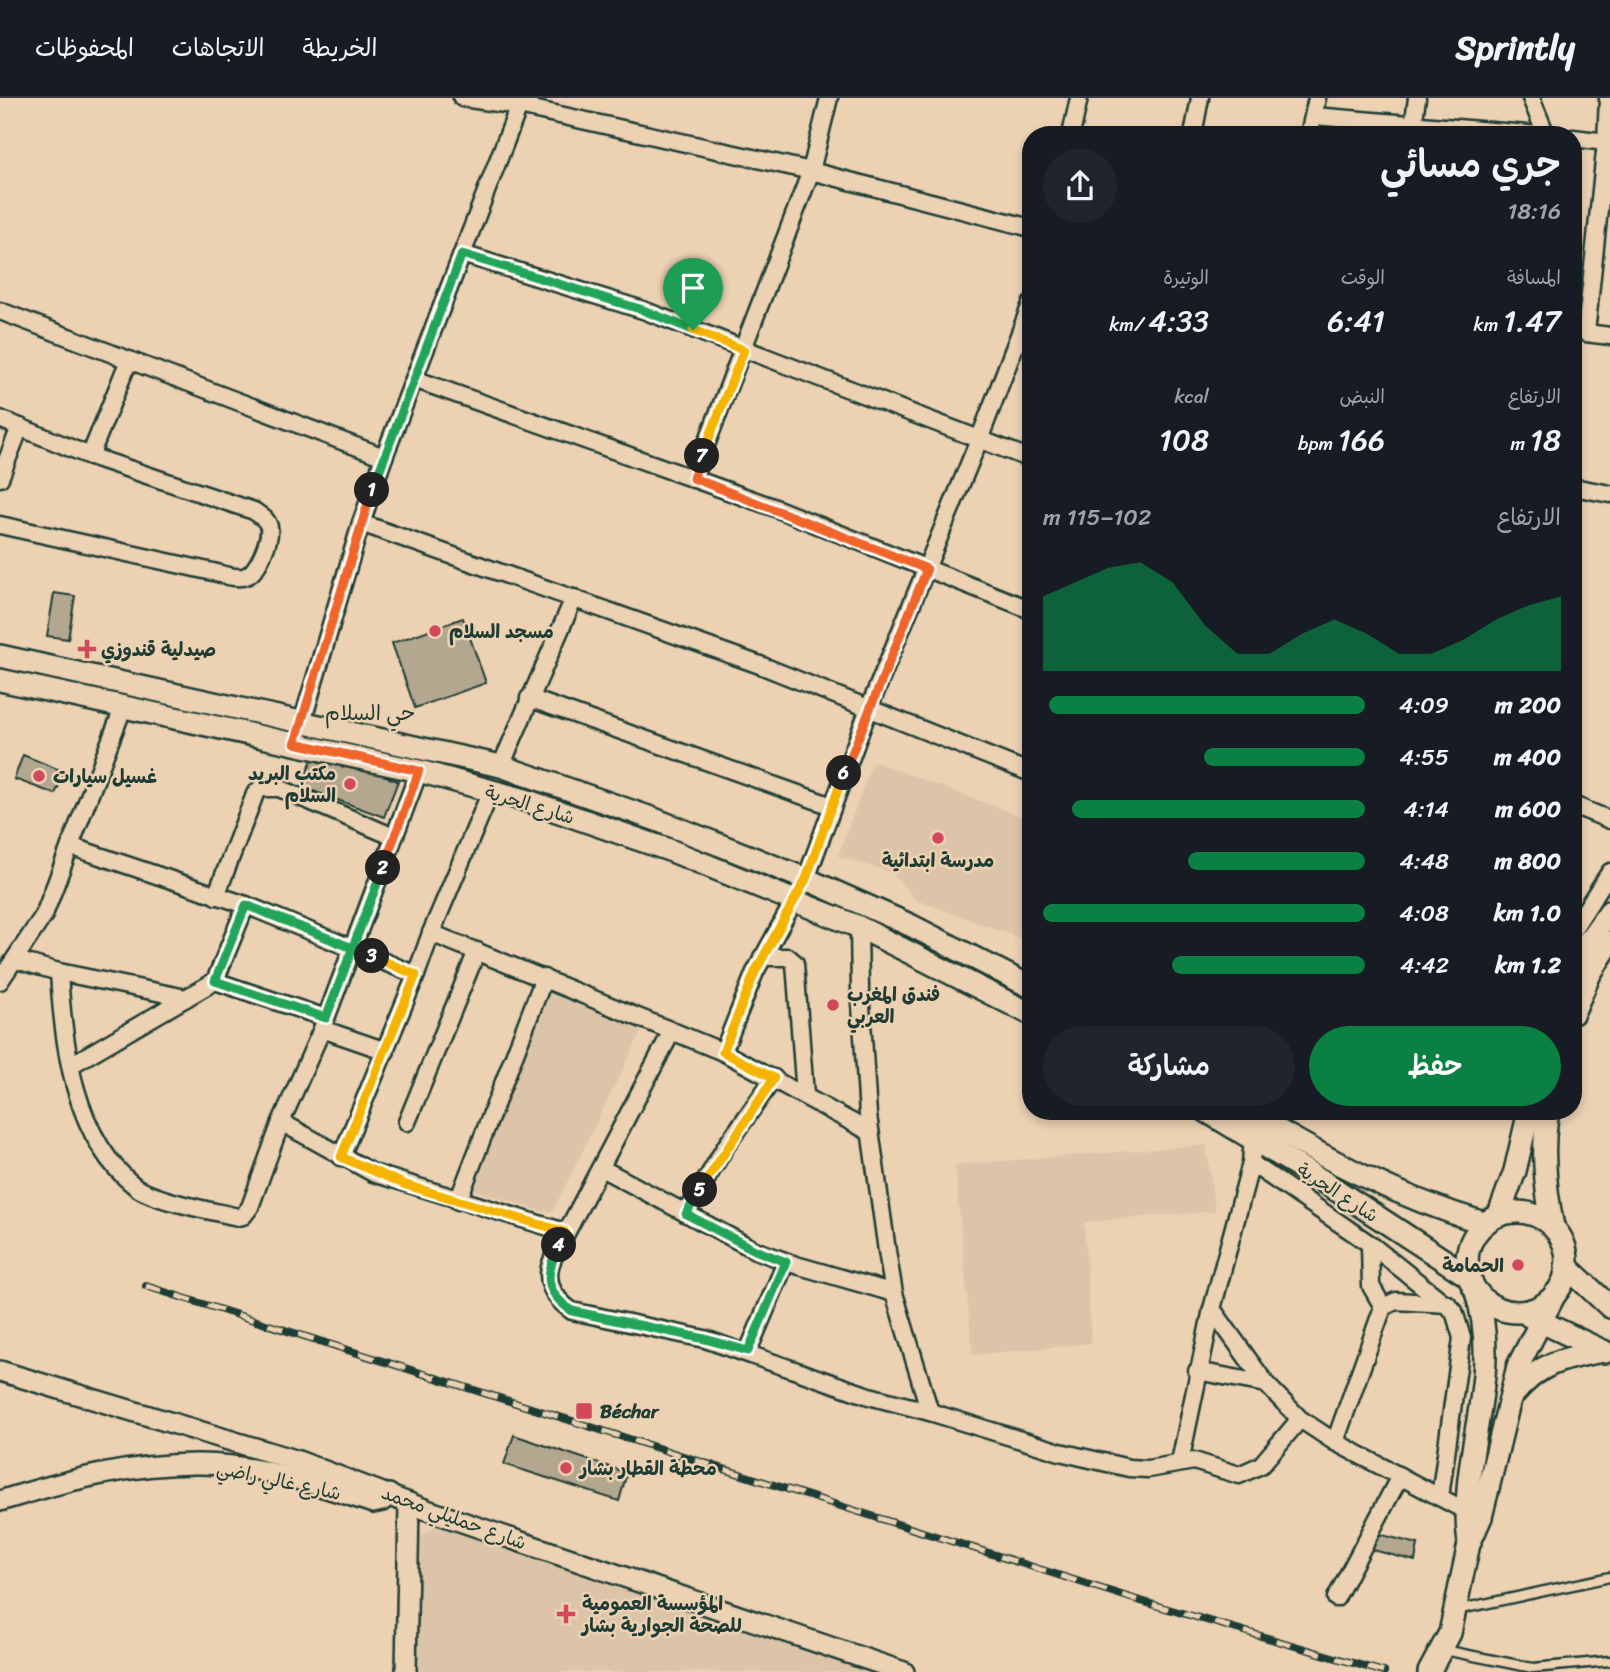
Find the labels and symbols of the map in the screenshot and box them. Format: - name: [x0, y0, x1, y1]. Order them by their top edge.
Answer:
- pin: [663, 258, 723, 330]
- pin: 7: [684, 438, 720, 474]
- pin: 1: [354, 472, 390, 508]
- place label: مسجد السلام: [449, 615, 554, 648]
- marker: مسجد السلام: [427, 623, 443, 639]
- place label: صيدلية قندوزي: [101, 633, 216, 666]
- marker: صيدلية قندوزي: [79, 641, 95, 657]
- district label: حي السلام: [325, 694, 415, 732]
- pin: 6: [826, 756, 862, 790]
- place label: مكتب البريد السلام: [248, 757, 336, 812]
- place label: غسيل سيارات: [53, 760, 157, 793]
- marker: غسيل سيارات: [31, 768, 47, 784]
- street label: شارع الحرية: [481, 775, 579, 834]
- marker: مكتب البريد السلام: [342, 776, 358, 792]
- marker: مدرسة ابتدائية: [930, 830, 946, 846]
- place label: مدرسة ابتدائية: [882, 844, 994, 877]
- pin: 2: [366, 850, 400, 886]
- pin: 3: [354, 938, 390, 974]
- place label: فندق المغرب العربي: [847, 978, 940, 1033]
- marker: فندق المغرب العربي: [825, 997, 841, 1013]
- street label: شارع الحرية: [1290, 1153, 1385, 1231]
- pin: 5: [682, 1172, 718, 1208]
- pin: 4: [542, 1228, 576, 1262]
- place label: الحمامة: [1442, 1249, 1504, 1282]
- marker: الحمامة: [1510, 1257, 1526, 1273]
- place label: Béchar: [600, 1395, 660, 1428]
- marker: Béchar: [574, 1401, 594, 1421]
- street label: شارع غالي راضي: [214, 1451, 344, 1510]
- place label: محطة القطار بشار: [578, 1452, 717, 1485]
- marker: محطة القطار بشار: [558, 1460, 574, 1476]
- street label: شارع حمليلي محمد: [377, 1476, 531, 1559]
- place label: المؤسسة العمومية للصحة الجوارية بشار: [580, 1587, 742, 1642]
- marker: المؤسسة العمومية للصحة الجوارية بشار: [556, 1604, 576, 1624]

